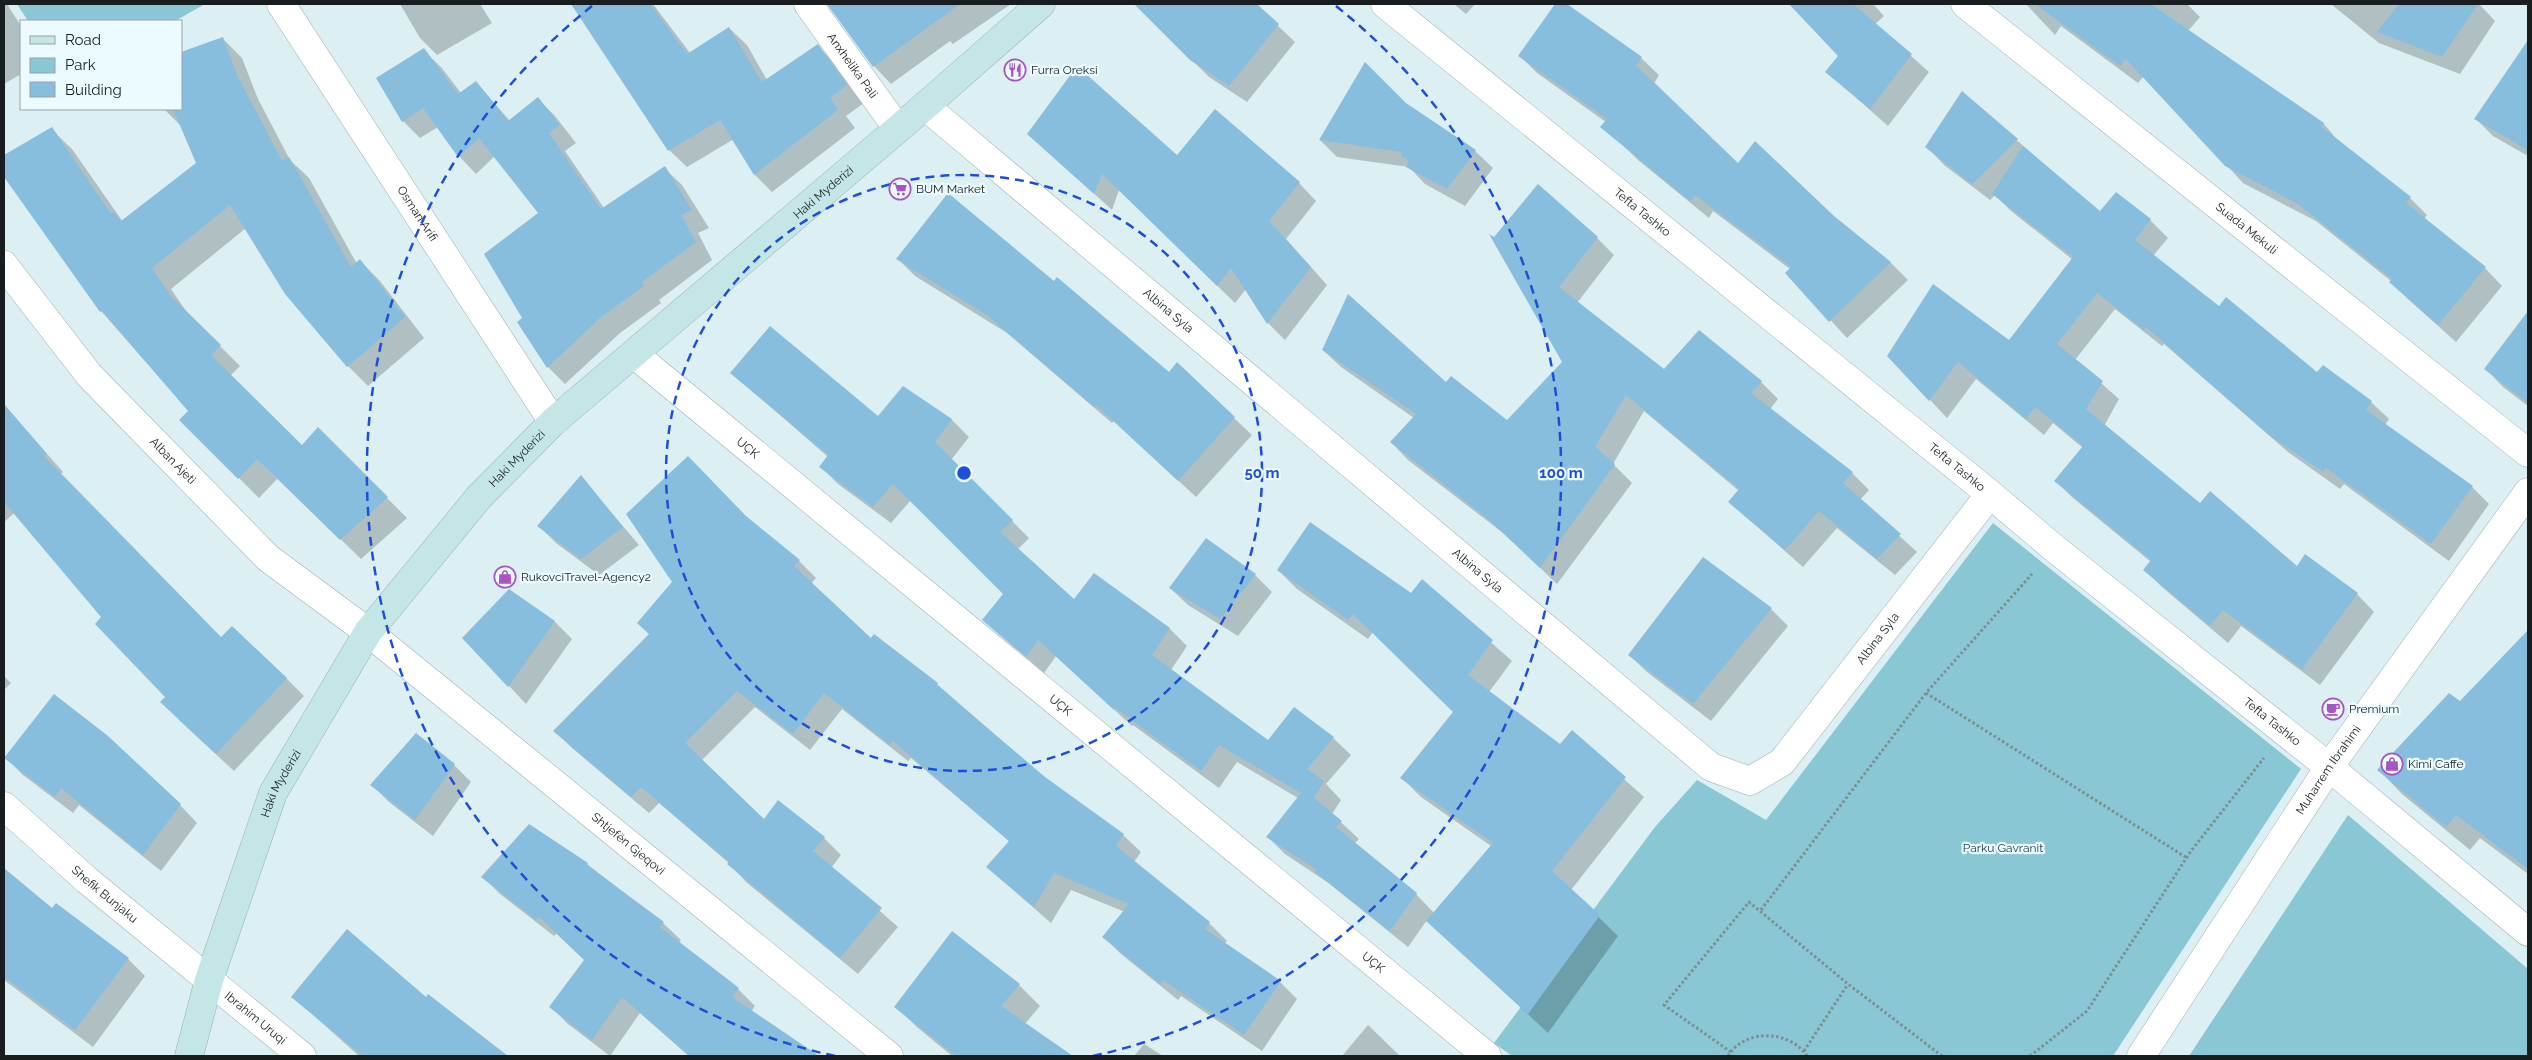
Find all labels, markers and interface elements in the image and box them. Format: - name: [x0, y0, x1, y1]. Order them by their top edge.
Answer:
- legend: [20, 20, 182, 110]
- street label: Anxhelika Pali: [824, 30, 881, 101]
- text: Road: [65, 31, 101, 49]
- text: Park: [65, 56, 96, 74]
- restaurant icon: Furra Oreksi: [1003, 58, 1027, 82]
- place label: Furra Oreksi: [1031, 63, 1098, 77]
- text: Building: [65, 81, 122, 99]
- street label: Haki Myderizi: [791, 163, 856, 222]
- supermarket icon: BUM Market: [888, 177, 912, 201]
- place label: BUM Market: [916, 182, 985, 196]
- street label: Osman Arifi: [394, 183, 440, 244]
- street label: Tefta Tashko: [1611, 185, 1673, 239]
- street label: Suada Mekuli: [2213, 200, 2280, 257]
- street label: Albina Syla: [1140, 286, 1196, 336]
- street label: Haki Myderizi: [486, 427, 548, 490]
- street label: UÇK: [734, 434, 762, 461]
- street label: Alban Ajeti: [147, 435, 199, 487]
- street label: Tefta Tashko: [1926, 440, 1988, 494]
- centre of rings: [955, 464, 973, 482]
- text: 50 m: [1244, 464, 1280, 482]
- text: 100 m: [1539, 464, 1583, 482]
- street label: Albina Syla: [1450, 546, 1506, 596]
- shop icon: RukovciTravel-Agency2: [493, 565, 517, 589]
- place label: RukovciTravel-Agency2: [521, 570, 651, 584]
- street label: Albina Syla: [1853, 610, 1902, 667]
- street label: UÇK: [1046, 692, 1075, 719]
- street label: Tefta Tashko: [2241, 695, 2303, 749]
- cafe icon: Premium: [2321, 697, 2345, 721]
- place label: Premium: [2349, 702, 2399, 716]
- street label: Muharrem Ibrahimi: [2293, 723, 2364, 817]
- street label: Haki Myderizi: [258, 747, 304, 819]
- shop icon: Kimi Caffe: [2380, 752, 2404, 776]
- place label: Kimi Caffe: [2408, 757, 2464, 771]
- street label: Shtjefën Gjeqovi: [589, 810, 668, 878]
- park label: Parku Gavranit: [1963, 841, 2043, 855]
- street label: Shefik Bunjaku: [69, 863, 141, 926]
- street label: UÇK: [1359, 949, 1388, 976]
- street label: Ibrahim Uruqi: [222, 989, 289, 1047]

